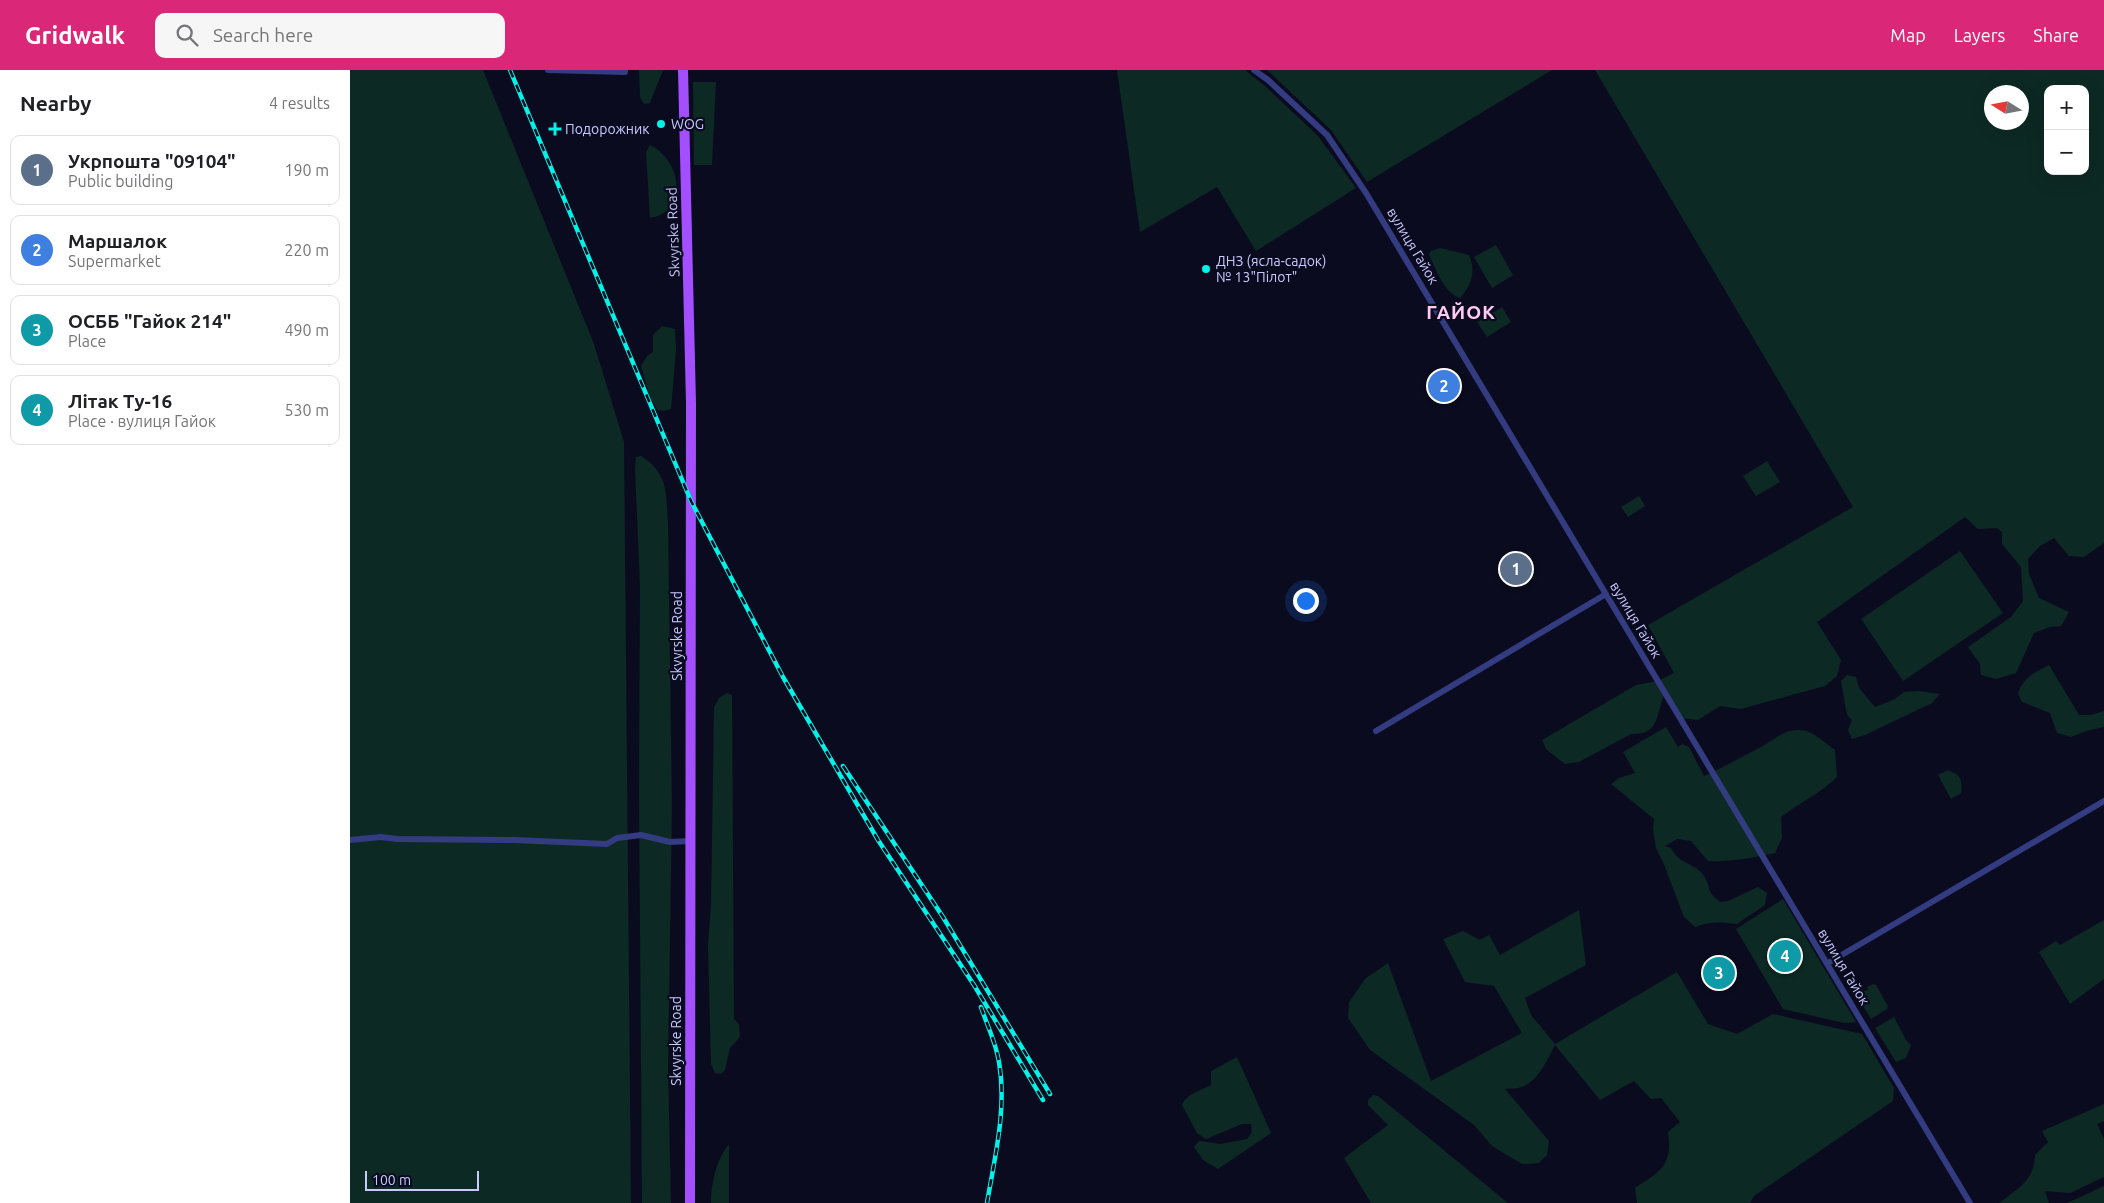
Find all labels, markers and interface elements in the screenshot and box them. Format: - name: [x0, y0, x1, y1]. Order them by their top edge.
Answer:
- search box: [155, 13, 505, 58]
- icon: search: [173, 21, 201, 49]
- text: Gridwalk: [25, 22, 125, 49]
- text: Search here: [213, 24, 313, 46]
- text: Map: [1890, 25, 1926, 45]
- text: Layers: [1954, 25, 2005, 45]
- text: Share: [2033, 25, 2079, 45]
- north arrow: [1984, 85, 2029, 130]
- map controls: [2044, 85, 2089, 175]
- button: +: [2044, 85, 2089, 130]
- text: Nearby: [20, 91, 91, 115]
- text: 4 results: [269, 94, 330, 112]
- place label: WOG: [671, 116, 704, 132]
- marker: WOG: [655, 118, 667, 130]
- place label: Подорожник: [565, 121, 650, 137]
- marker: Подорожник: [549, 123, 561, 135]
- button: −: [2044, 130, 2089, 175]
- text: Укрпошта "09104": [68, 150, 236, 172]
- text: 1: [32, 161, 42, 179]
- text: 190 m: [284, 161, 329, 179]
- text: Public building: [68, 172, 173, 190]
- street label: Skvyrske Road: [663, 187, 683, 277]
- street label: вулиця Гайок: [1384, 205, 1442, 287]
- text: Маршалок: [68, 230, 167, 252]
- text: 2: [32, 241, 42, 259]
- text: 220 m: [284, 241, 329, 259]
- text: Supermarket: [68, 252, 161, 270]
- place label: ДНЗ (ясла-садок) № 13"Пілот": [1216, 253, 1327, 285]
- marker: ДНЗ (ясла-садок) № 13"Пілот": [1200, 263, 1212, 275]
- district label: ГАЙОК: [1426, 301, 1496, 323]
- text: ОСББ "Гайок 214": [68, 310, 231, 332]
- text: 3: [32, 321, 42, 339]
- text: 490 m: [284, 321, 329, 339]
- text: Place: [68, 332, 106, 350]
- pin: 2: [1428, 367, 1460, 405]
- text: Літак Ту-16: [68, 390, 172, 412]
- text: 4: [32, 401, 42, 419]
- text: 530 m: [284, 401, 329, 419]
- text: Place · вулиця Гайок: [68, 412, 216, 430]
- pin: 1: [1500, 550, 1532, 588]
- street label: вулиця Гайок: [1607, 579, 1665, 661]
- your location: [1293, 588, 1319, 614]
- street label: Skvyrske Road: [669, 591, 685, 681]
- street label: вулиця Гайок: [1815, 926, 1873, 1008]
- pin: 4: [1769, 937, 1801, 975]
- pin: 3: [1703, 954, 1735, 992]
- street label: Skvyrske Road: [668, 996, 684, 1086]
- scale bar: [365, 1168, 479, 1191]
- text: 100 m: [372, 1172, 411, 1188]

